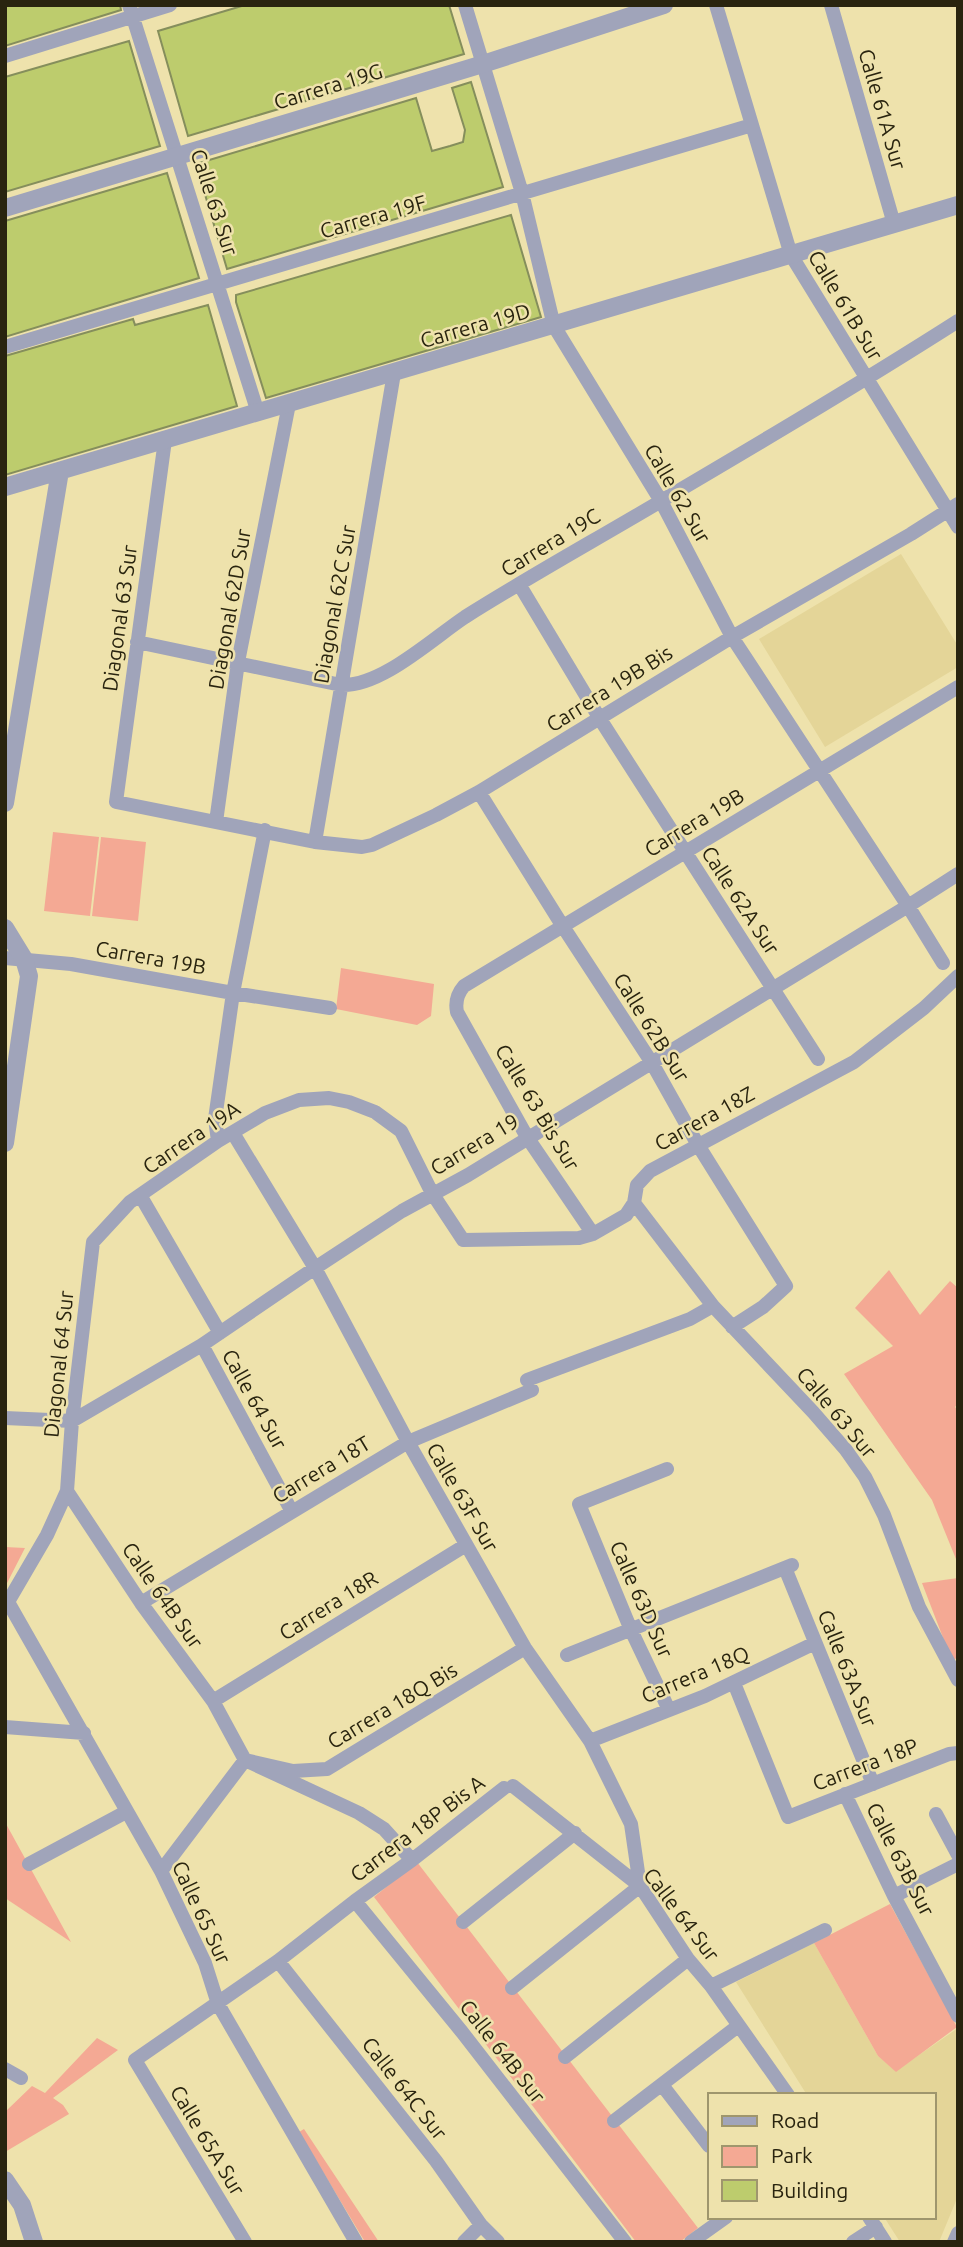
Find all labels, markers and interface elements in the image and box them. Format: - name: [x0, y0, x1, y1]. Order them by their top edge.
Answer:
- street label: Calle 61A Sur: [854, 46, 912, 172]
- street label: Carrera 19G: [271, 58, 385, 114]
- street label: Calle 63 Sur: [187, 146, 244, 258]
- street label: Carrera 19F: [317, 189, 429, 243]
- street label: Calle 61B Sur: [804, 246, 888, 364]
- street label: Carrera 19D: [417, 298, 533, 352]
- street label: Calle 62 Sur: [640, 439, 716, 547]
- street label: Carrera 19C: [496, 503, 604, 581]
- street label: Diagonal 62C Sur: [308, 523, 360, 685]
- street label: Diagonal 62D Sur: [203, 527, 255, 691]
- street label: Diagonal 63 Sur: [97, 543, 141, 693]
- street label: Carrera 19B Bis: [542, 640, 676, 736]
- street label: Carrera 19B: [640, 783, 748, 861]
- street label: Calle 62A Sur: [697, 841, 785, 959]
- street label: Carrera 19B: [94, 935, 208, 979]
- street label: Calle 62B Sur: [609, 968, 695, 1086]
- street label: Calle 63 Bis Sur: [491, 1040, 585, 1174]
- street label: Carrera 18Z: [650, 1081, 758, 1155]
- street label: Carrera 19A: [138, 1096, 244, 1178]
- street label: Carrera 19: [426, 1108, 522, 1180]
- street label: Diagonal 64 Sur: [38, 1289, 78, 1439]
- street label: Calle 64 Sur: [218, 1345, 292, 1453]
- street label: Calle 63 Sur: [792, 1362, 882, 1462]
- street label: Carrera 18T: [268, 1430, 375, 1508]
- street label: Calle 63F Sur: [422, 1438, 504, 1556]
- street label: Calle 64B Sur: [118, 1537, 208, 1653]
- street label: Calle 63D Sur: [606, 1537, 678, 1661]
- street label: Carrera 18R: [274, 1565, 382, 1645]
- street label: Calle 63A Sur: [814, 1606, 882, 1730]
- street label: Carrera 18Q: [638, 1641, 752, 1707]
- street label: Carrera 18Q Bis: [323, 1657, 461, 1753]
- street label: Carrera 18P: [809, 1733, 921, 1795]
- street label: Carrera 18P Bis A: [345, 1770, 489, 1886]
- street label: Calle 63B Sur: [862, 1798, 940, 1920]
- street label: Calle 65 Sur: [168, 1857, 236, 1967]
- street label: Calle 64 Sur: [639, 1863, 725, 1965]
- street label: Calle 64B Sur: [455, 1995, 551, 2107]
- street label: Calle 64C Sur: [358, 2032, 452, 2144]
- street label: Calle 65A Sur: [166, 2081, 250, 2199]
- legend: [708, 2093, 935, 2219]
- text: Road: [771, 2108, 819, 2132]
- text: Park: [771, 2143, 813, 2167]
- text: Building: [771, 2178, 848, 2202]

